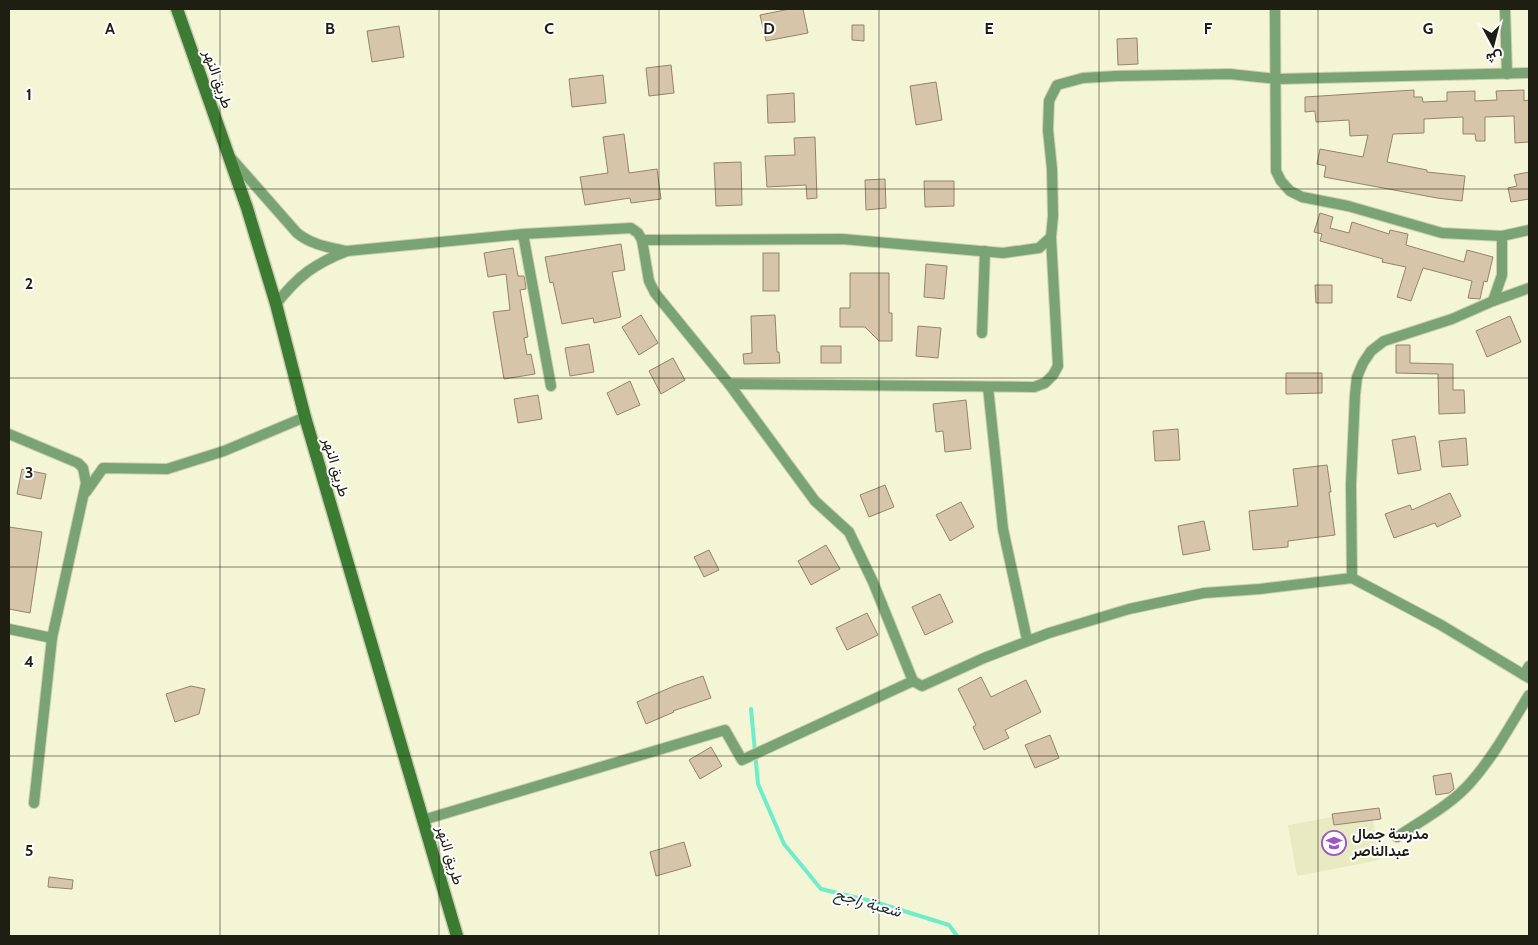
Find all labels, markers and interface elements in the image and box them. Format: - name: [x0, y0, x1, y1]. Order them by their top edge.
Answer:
- text: A: [105, 19, 115, 38]
- text: B: [325, 19, 335, 38]
- text: C: [544, 19, 554, 38]
- text: D: [763, 19, 775, 38]
- text: E: [984, 19, 994, 38]
- text: F: [1204, 19, 1213, 38]
- text: G: [1423, 19, 1433, 38]
- north arrow: [1468, 20, 1518, 70]
- street label: طريق النهر: [198, 46, 237, 111]
- text: ش: [1485, 48, 1504, 68]
- text: 1: [26, 85, 32, 104]
- text: 2: [25, 274, 33, 293]
- street label: طريق النهر: [318, 434, 353, 499]
- text: 3: [25, 463, 33, 482]
- text: 4: [24, 652, 34, 671]
- street label: طريق النهر: [431, 822, 468, 887]
- place label: مدرسة جمال عبدالناصر: [1351, 825, 1429, 860]
- school or university icon: مدرسة جمال عبدالناصر: [1321, 830, 1347, 856]
- text: 5: [25, 841, 33, 860]
- water label: شعبة راجح: [832, 884, 904, 923]

